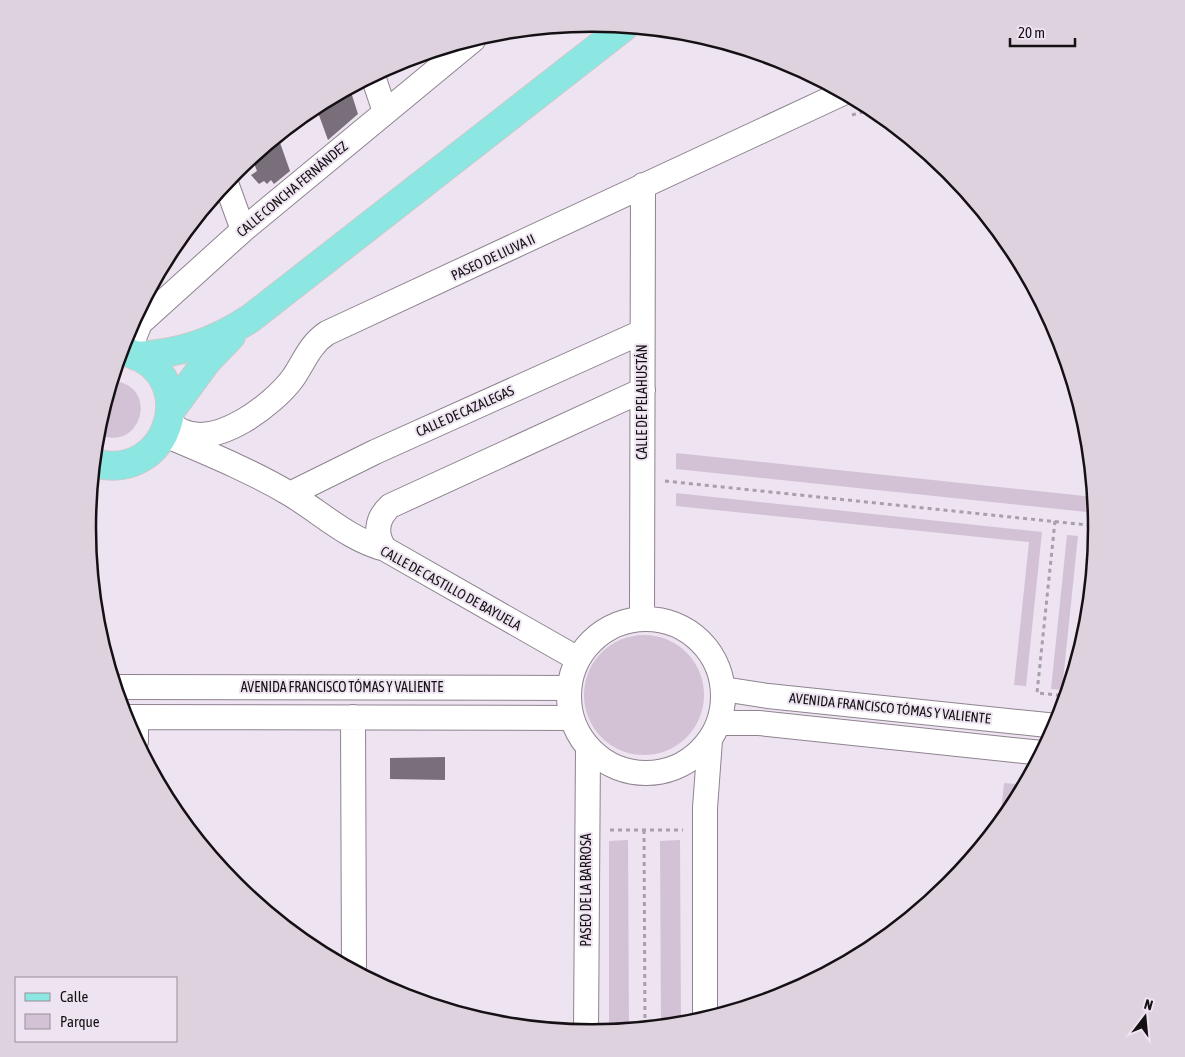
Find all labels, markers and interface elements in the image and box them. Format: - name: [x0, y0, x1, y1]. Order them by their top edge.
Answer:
- scale bar: [1010, 15, 1075, 47]
- text: 20 m: [1018, 24, 1045, 41]
- street label: CALLE CONCHA FERNÁNDEZ: [233, 138, 351, 240]
- street label: PASEO DE LIUVA II: [449, 231, 537, 283]
- street label: CALLE DE PELAHUSTÁN: [634, 344, 650, 460]
- street label: CALLE DE CAZALEGAS: [414, 382, 517, 440]
- street label: CALLE DE CASTILLO DE BAYUELA: [378, 543, 524, 633]
- street label: AVENIDA FRANCISCO TÓMAS Y VALIENTE: [241, 679, 443, 695]
- street label: AVENIDA FRANCISCO TÓMAS Y VALIENTE: [788, 689, 992, 727]
- street label: PASEO DE LA BARROSA: [578, 833, 594, 947]
- legend: [15, 977, 178, 1042]
- text: Calle: [60, 988, 89, 1005]
- north arrow: [1120, 992, 1170, 1042]
- text: N: [1142, 996, 1155, 1013]
- text: Parque: [60, 1013, 100, 1030]

